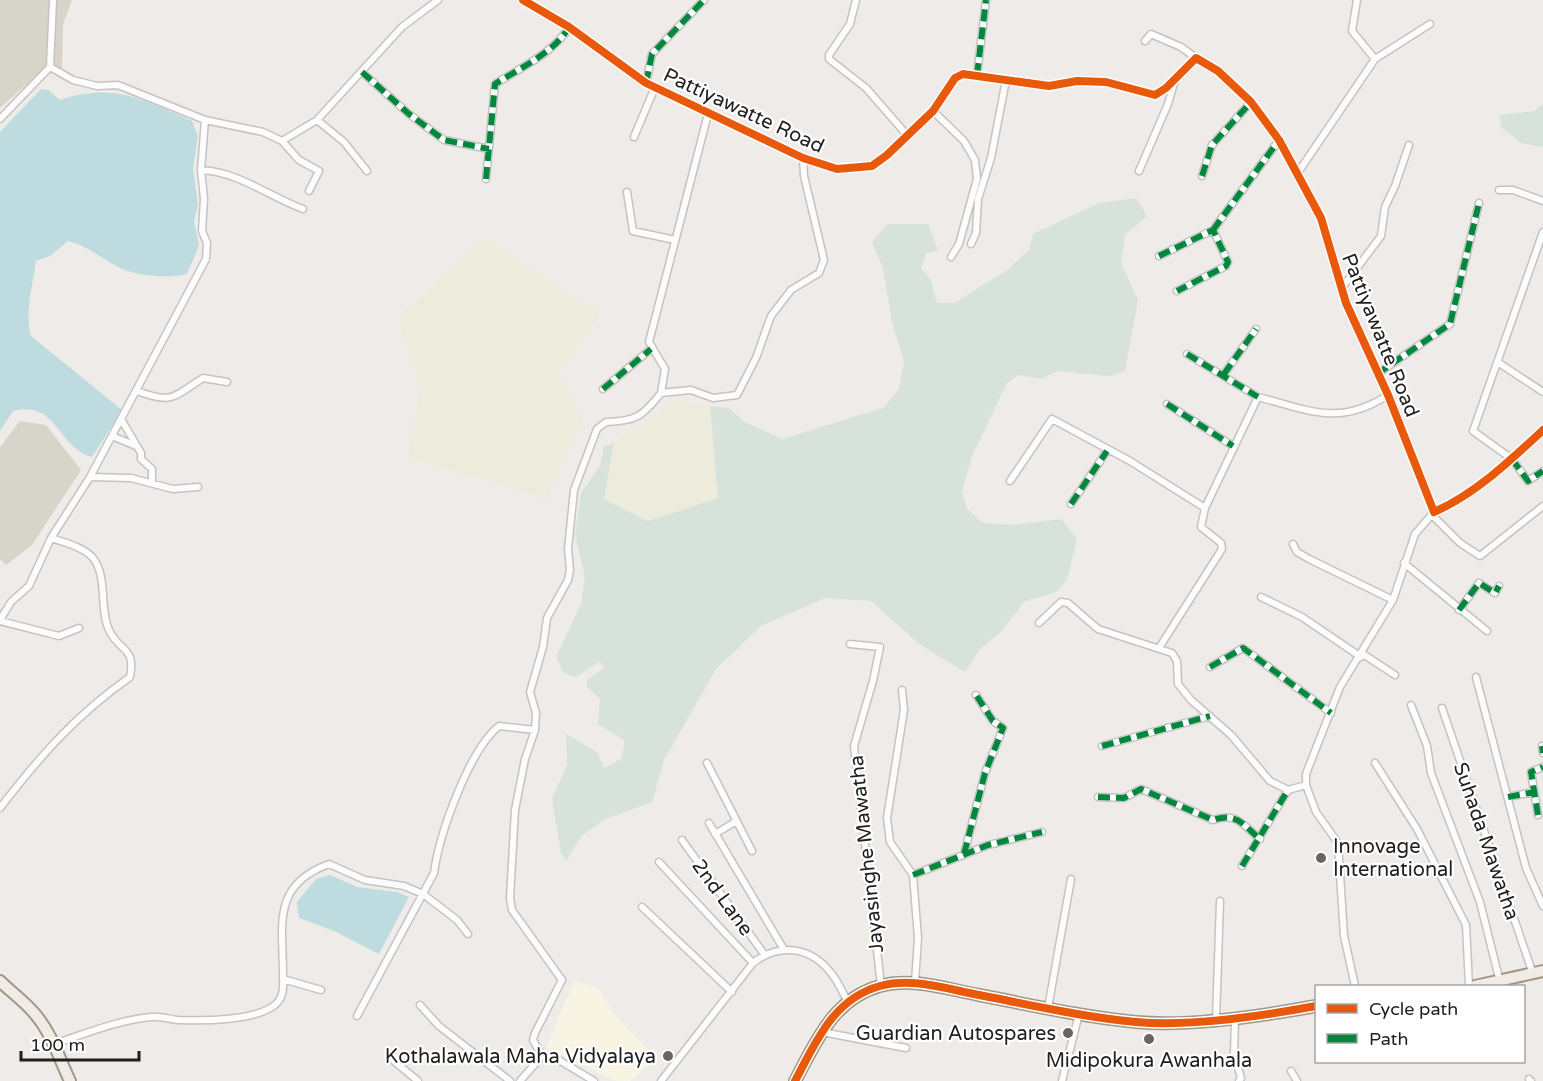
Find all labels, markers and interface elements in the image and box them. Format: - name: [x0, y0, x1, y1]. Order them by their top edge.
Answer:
- street label: Pattiyawatte Road: [659, 63, 828, 159]
- street label: Pattiyawatte Road: [1336, 250, 1424, 421]
- street label: Jayasinghe Mawatha: [845, 754, 889, 954]
- street label: Suhada Mawatha: [1448, 759, 1524, 923]
- place label: Innovage International: [1333, 835, 1453, 882]
- marker: Innovage International: [1314, 851, 1328, 865]
- street label: 2nd Lane: [686, 855, 758, 941]
- legend: [1315, 985, 1525, 1063]
- text: Cycle path: [1369, 998, 1458, 1020]
- place label: Guardian Autospares: [856, 1022, 1056, 1046]
- scale bar: [21, 1024, 140, 1062]
- marker: Guardian Autospares: [1061, 1026, 1075, 1040]
- text: Path: [1369, 1028, 1408, 1050]
- marker: Midipokura Awanhala: [1142, 1032, 1156, 1046]
- text: 100 m: [30, 1034, 85, 1056]
- place label: Kothalawala Maha Vidyalaya: [385, 1045, 656, 1069]
- marker: Kothalawala Maha Vidyalaya: [661, 1049, 675, 1063]
- place label: Midipokura Awanhala: [1046, 1049, 1252, 1073]

